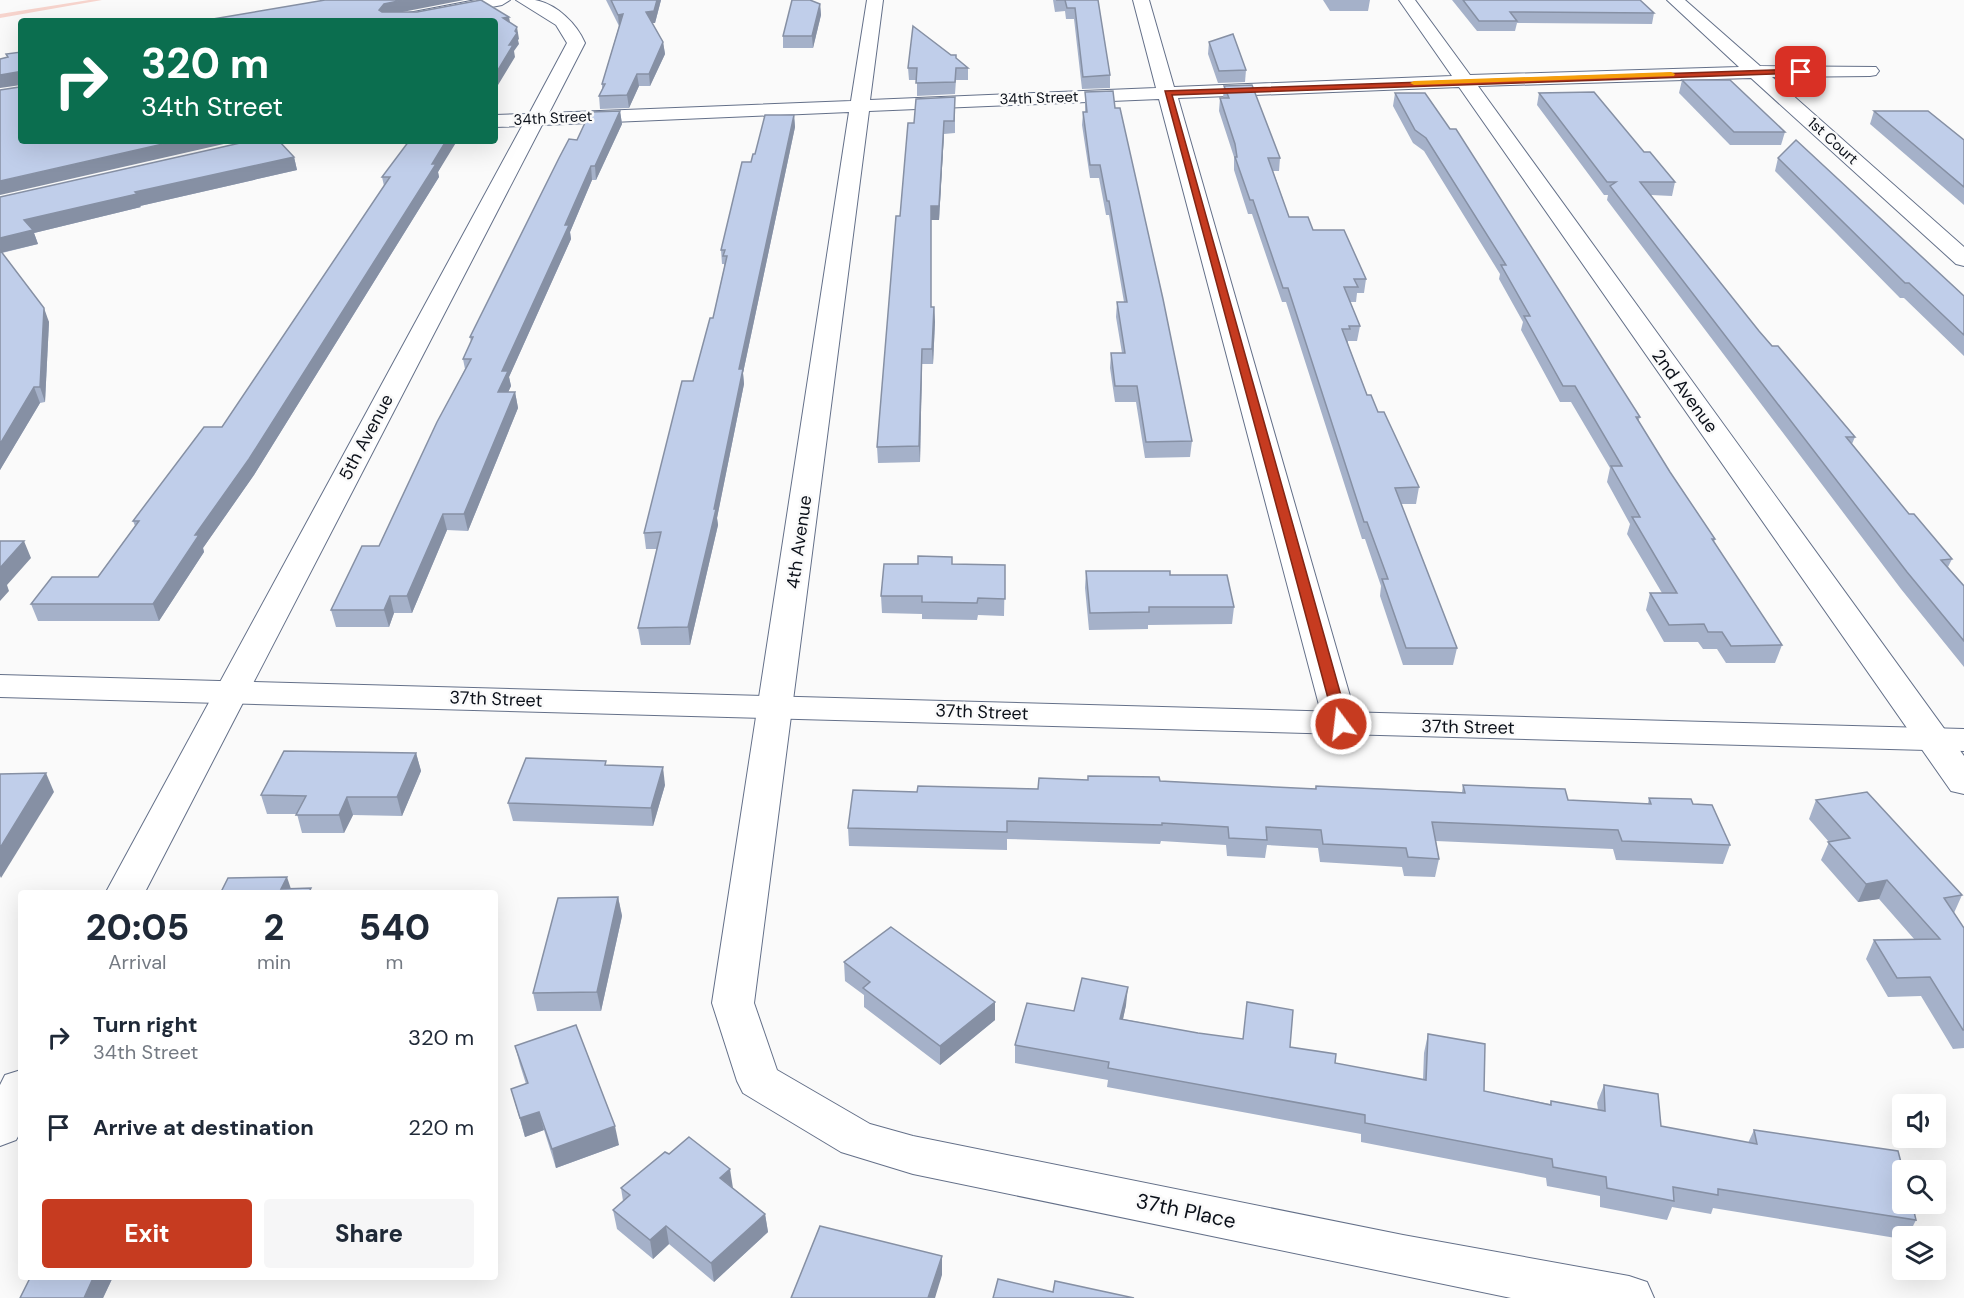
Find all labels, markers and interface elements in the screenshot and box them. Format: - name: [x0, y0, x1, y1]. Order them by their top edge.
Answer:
- text: 320 m: [141, 36, 269, 91]
- icon: right: [42, 42, 120, 120]
- pin: [1775, 46, 1826, 97]
- icon: arrive: [1784, 55, 1817, 88]
- street label: 34th Street: [999, 87, 1079, 109]
- text: 34th Street: [141, 89, 283, 124]
- street label: 34th Street: [513, 106, 593, 130]
- street label: 1st Court: [1803, 113, 1863, 169]
- street label: 2nd Avenue: [1647, 344, 1723, 438]
- street label: 5th Avenue: [333, 390, 399, 484]
- street label: 4th Avenue: [781, 494, 817, 590]
- street label: 37th Street: [449, 685, 543, 713]
- position arrow: [1309, 692, 1373, 756]
- street label: 37th Street: [935, 698, 1029, 726]
- street label: 37th Street: [1421, 714, 1515, 740]
- text: 20:05: [86, 904, 189, 951]
- text: 2: [264, 904, 284, 951]
- text: 540: [359, 904, 430, 951]
- text: Arrival: [108, 949, 167, 975]
- text: min: [257, 949, 291, 975]
- text: m: [386, 949, 403, 975]
- text: Turn right: [93, 1010, 198, 1039]
- icon: right: [42, 1021, 75, 1054]
- text: 320 m: [408, 1023, 474, 1052]
- text: 34th Street: [93, 1039, 198, 1065]
- map controls: [1892, 1094, 1946, 1280]
- button: sound: [1892, 1094, 1946, 1148]
- icon: arrive: [42, 1111, 75, 1144]
- text: Arrive at destination: [93, 1113, 314, 1142]
- text: 220 m: [408, 1113, 474, 1142]
- button: search: [1892, 1160, 1946, 1214]
- street label: 37th Place: [1134, 1187, 1239, 1235]
- button: Exit: [42, 1199, 252, 1268]
- button: Share: [264, 1199, 474, 1268]
- button: layers: [1892, 1226, 1946, 1280]

